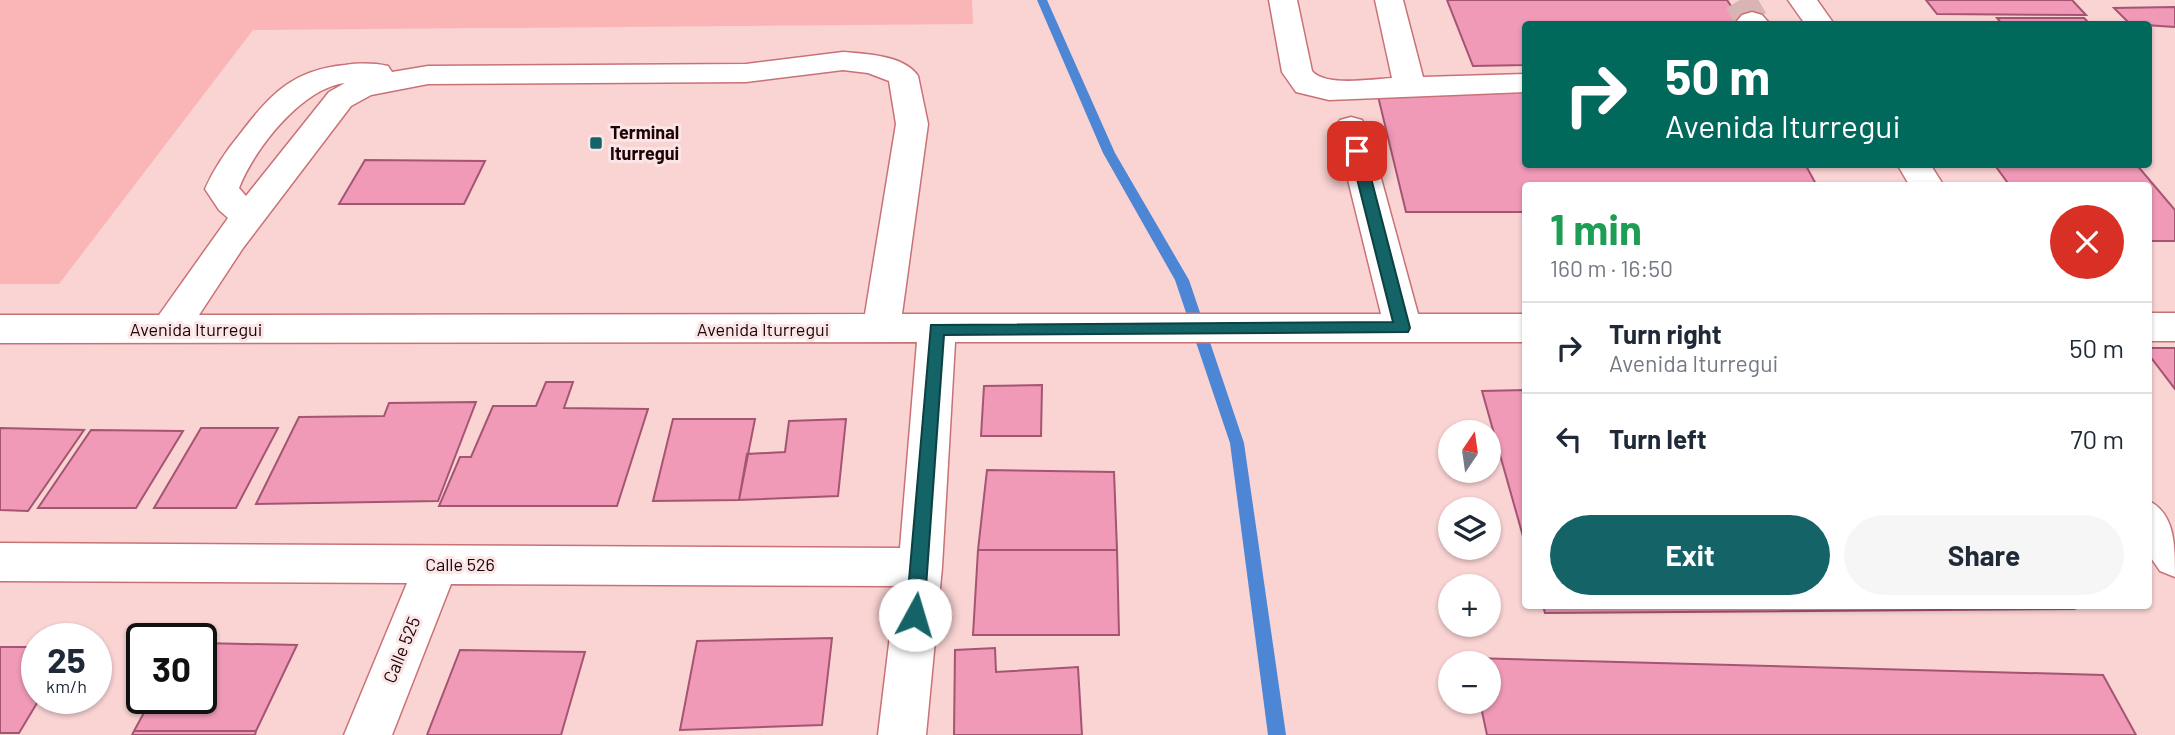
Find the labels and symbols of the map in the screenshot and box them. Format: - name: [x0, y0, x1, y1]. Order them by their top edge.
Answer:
- place label: Terminal Iturregui: [610, 121, 679, 164]
- pin: [1327, 121, 1387, 181]
- marker: Terminal Iturregui: [588, 135, 604, 151]
- street label: Avenida Iturregui: [130, 318, 262, 340]
- street label: Avenida Iturregui: [697, 318, 829, 340]
- north arrow: [1438, 420, 1502, 483]
- street label: Calle 526: [425, 553, 495, 575]
- position arrow: [878, 578, 952, 652]
- street label: Calle 525: [378, 613, 424, 686]
- speed limit sign: 30: [126, 623, 217, 714]

